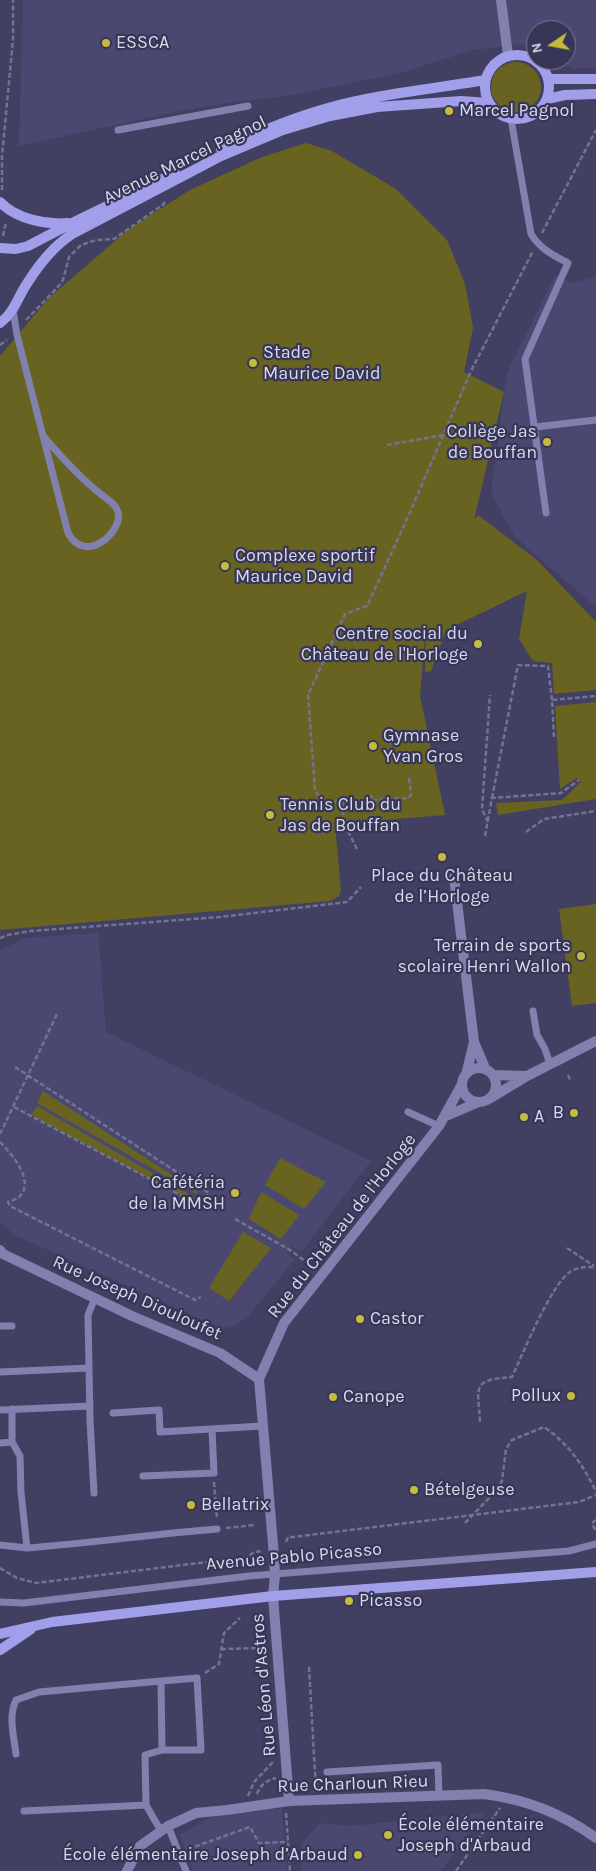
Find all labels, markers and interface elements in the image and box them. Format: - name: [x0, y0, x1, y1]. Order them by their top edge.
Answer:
- north arrow: [526, 20, 576, 70]
- place label: ESSCA: [116, 32, 169, 54]
- marker: ESSCA: [100, 37, 112, 49]
- text: N: [527, 41, 546, 55]
- place label: Marcel Pagnol: [459, 100, 574, 122]
- marker: Marcel Pagnol: [443, 105, 455, 117]
- street label: Avenue Marcel Pagnol: [100, 111, 270, 209]
- place label: Stade Maurice David: [263, 342, 381, 384]
- marker: Stade Maurice David: [247, 357, 259, 369]
- place label: Collège Jas de Bouffan: [446, 421, 537, 464]
- marker: Collège Jas de Bouffan: [541, 436, 553, 448]
- place label: Complexe sportif Maurice David: [235, 545, 375, 588]
- marker: Complexe sportif Maurice David: [219, 560, 231, 572]
- place label: Centre social du Château de l'Horloge: [301, 623, 468, 666]
- marker: Centre social du Château de l'Horloge: [472, 638, 484, 650]
- place label: Gymnase Yvan Gros: [383, 725, 464, 768]
- marker: Gymnase Yvan Gros: [367, 740, 379, 752]
- place label: Tennis Club du Jas de Bouffan: [280, 794, 401, 836]
- marker: Tennis Club du Jas de Bouffan: [264, 809, 276, 821]
- marker: Place du Château de l’Horloge: [436, 851, 448, 863]
- place label: Place du Château de l’Horloge: [371, 865, 513, 908]
- place label: Terrain de sports scolaire Henri Wallon: [398, 935, 571, 978]
- marker: Terrain de sports scolaire Henri Wallon: [575, 950, 587, 962]
- place label: B: [553, 1102, 564, 1124]
- place label: A: [534, 1106, 544, 1128]
- marker: B: [568, 1107, 580, 1119]
- marker: A: [518, 1111, 530, 1123]
- street label: Rue du Château de l'Horloge: [263, 1129, 421, 1323]
- place label: Cafétéria de la MMSH: [128, 1172, 225, 1214]
- marker: Cafétéria de la MMSH: [229, 1187, 241, 1199]
- street label: Rue Joseph Diouloufet: [49, 1251, 225, 1345]
- place label: Castor: [370, 1308, 424, 1330]
- marker: Castor: [354, 1313, 366, 1325]
- place label: Pollux: [511, 1385, 561, 1407]
- place label: Canope: [343, 1386, 404, 1408]
- marker: Pollux: [565, 1390, 577, 1402]
- marker: Canope: [327, 1391, 339, 1403]
- place label: Bételgeuse: [424, 1479, 514, 1501]
- marker: Bételgeuse: [408, 1484, 420, 1496]
- place label: Bellatrix: [201, 1494, 269, 1516]
- marker: Bellatrix: [185, 1499, 197, 1511]
- street label: Avenue Pablo Picasso: [205, 1539, 383, 1575]
- place label: Picasso: [359, 1590, 422, 1612]
- marker: Picasso: [343, 1595, 355, 1607]
- street label: Rue Léon d'Astros: [247, 1613, 281, 1757]
- street label: Rue Charloun Rieu: [277, 1771, 429, 1797]
- place label: École élémentaire Joseph d'Arbaud: [398, 1814, 544, 1856]
- marker: École élémentaire Joseph d'Arbaud: [382, 1829, 394, 1841]
- place label: École élémentaire Joseph d’Arbaud: [63, 1844, 348, 1866]
- marker: École élémentaire Joseph d’Arbaud: [352, 1849, 364, 1861]

